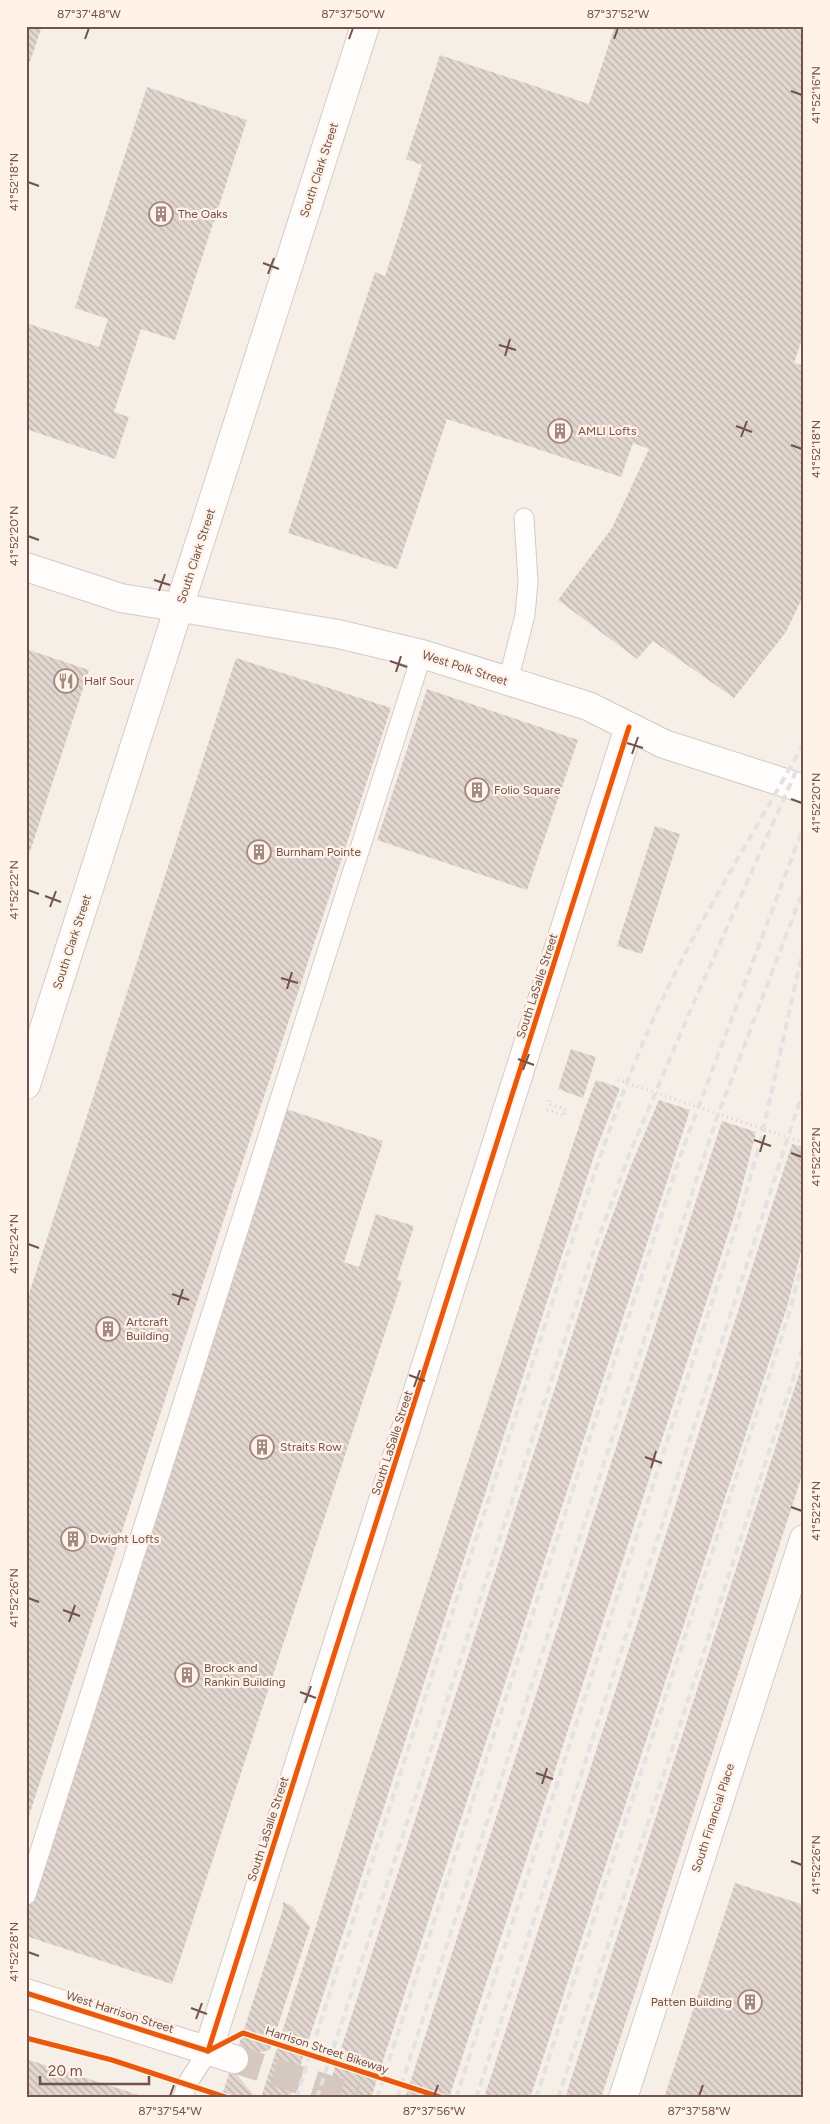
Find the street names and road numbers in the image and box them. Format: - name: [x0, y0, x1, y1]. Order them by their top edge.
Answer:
- street label: South Clark Street: [297, 120, 341, 219]
- street label: South Clark Street: [174, 506, 218, 605]
- street label: West Polk Street: [420, 648, 510, 689]
- street label: South Clark Street: [50, 892, 94, 991]
- street label: South LaSalle Street: [513, 931, 561, 1040]
- street label: South LaSalle Street: [368, 1388, 416, 1497]
- street label: South Financial Place: [689, 1761, 737, 1874]
- street label: South LaSalle Street: [244, 1774, 292, 1883]
- street label: West Harrison Street: [64, 1988, 176, 2036]
- street label: Harrison Street Bikeway: [264, 2023, 391, 2077]

